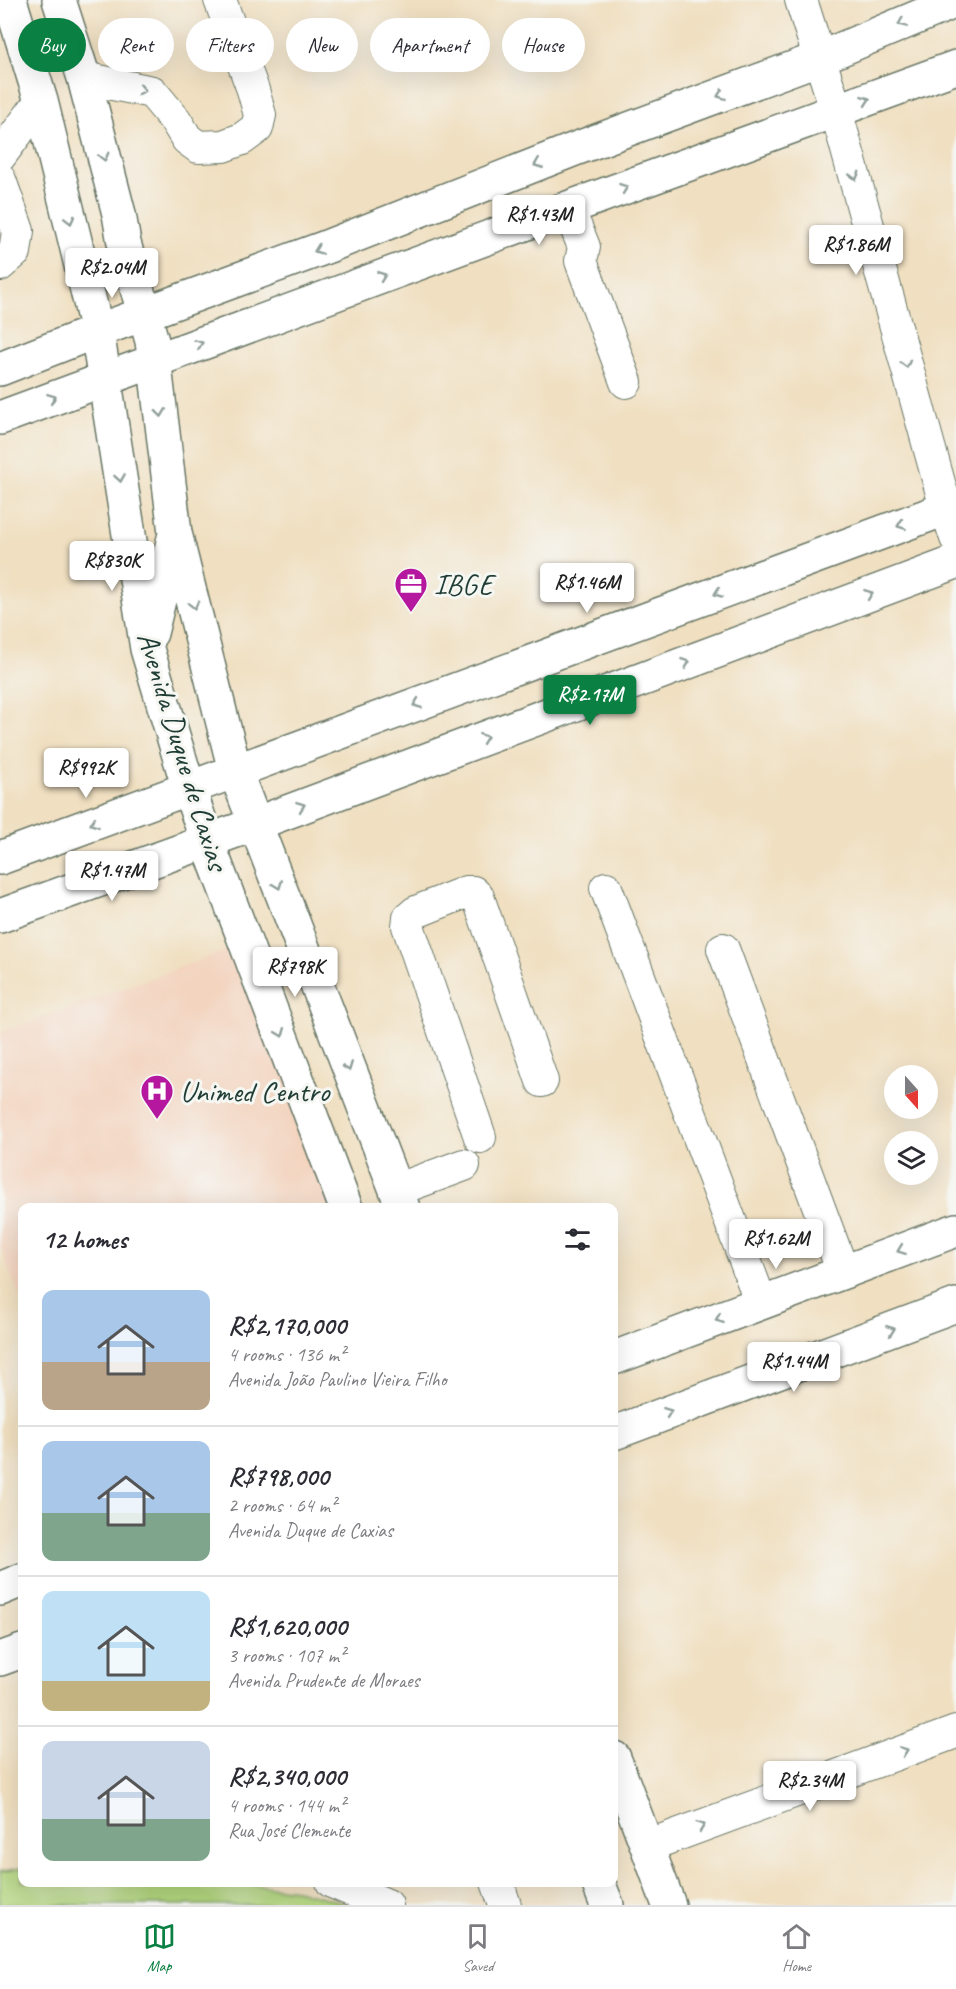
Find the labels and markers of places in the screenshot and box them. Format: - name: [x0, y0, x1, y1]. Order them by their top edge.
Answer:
- pin: R$1.43M: [484, 195, 594, 246]
- pin: R$1.86M: [801, 225, 911, 276]
- pin: R$2.04M: [57, 248, 167, 299]
- pin: R$830K: [63, 541, 161, 592]
- pin: R$1.46M: [532, 563, 642, 614]
- place label: IBGE: [434, 565, 497, 603]
- office icon: IBGE: [393, 566, 429, 613]
- pin: R$2.17M: [535, 675, 645, 726]
- pin: R$992K: [37, 748, 135, 799]
- pin: R$1.47M: [57, 851, 167, 902]
- pin: R$798K: [246, 947, 344, 998]
- place label: Unimed Centro: [180, 1072, 331, 1110]
- hospital icon: Unimed Centro: [139, 1073, 175, 1120]
- pin: R$1.62M: [721, 1219, 831, 1270]
- pin: R$1.44M: [739, 1342, 849, 1393]
- pin: R$2.34M: [755, 1761, 865, 1812]

